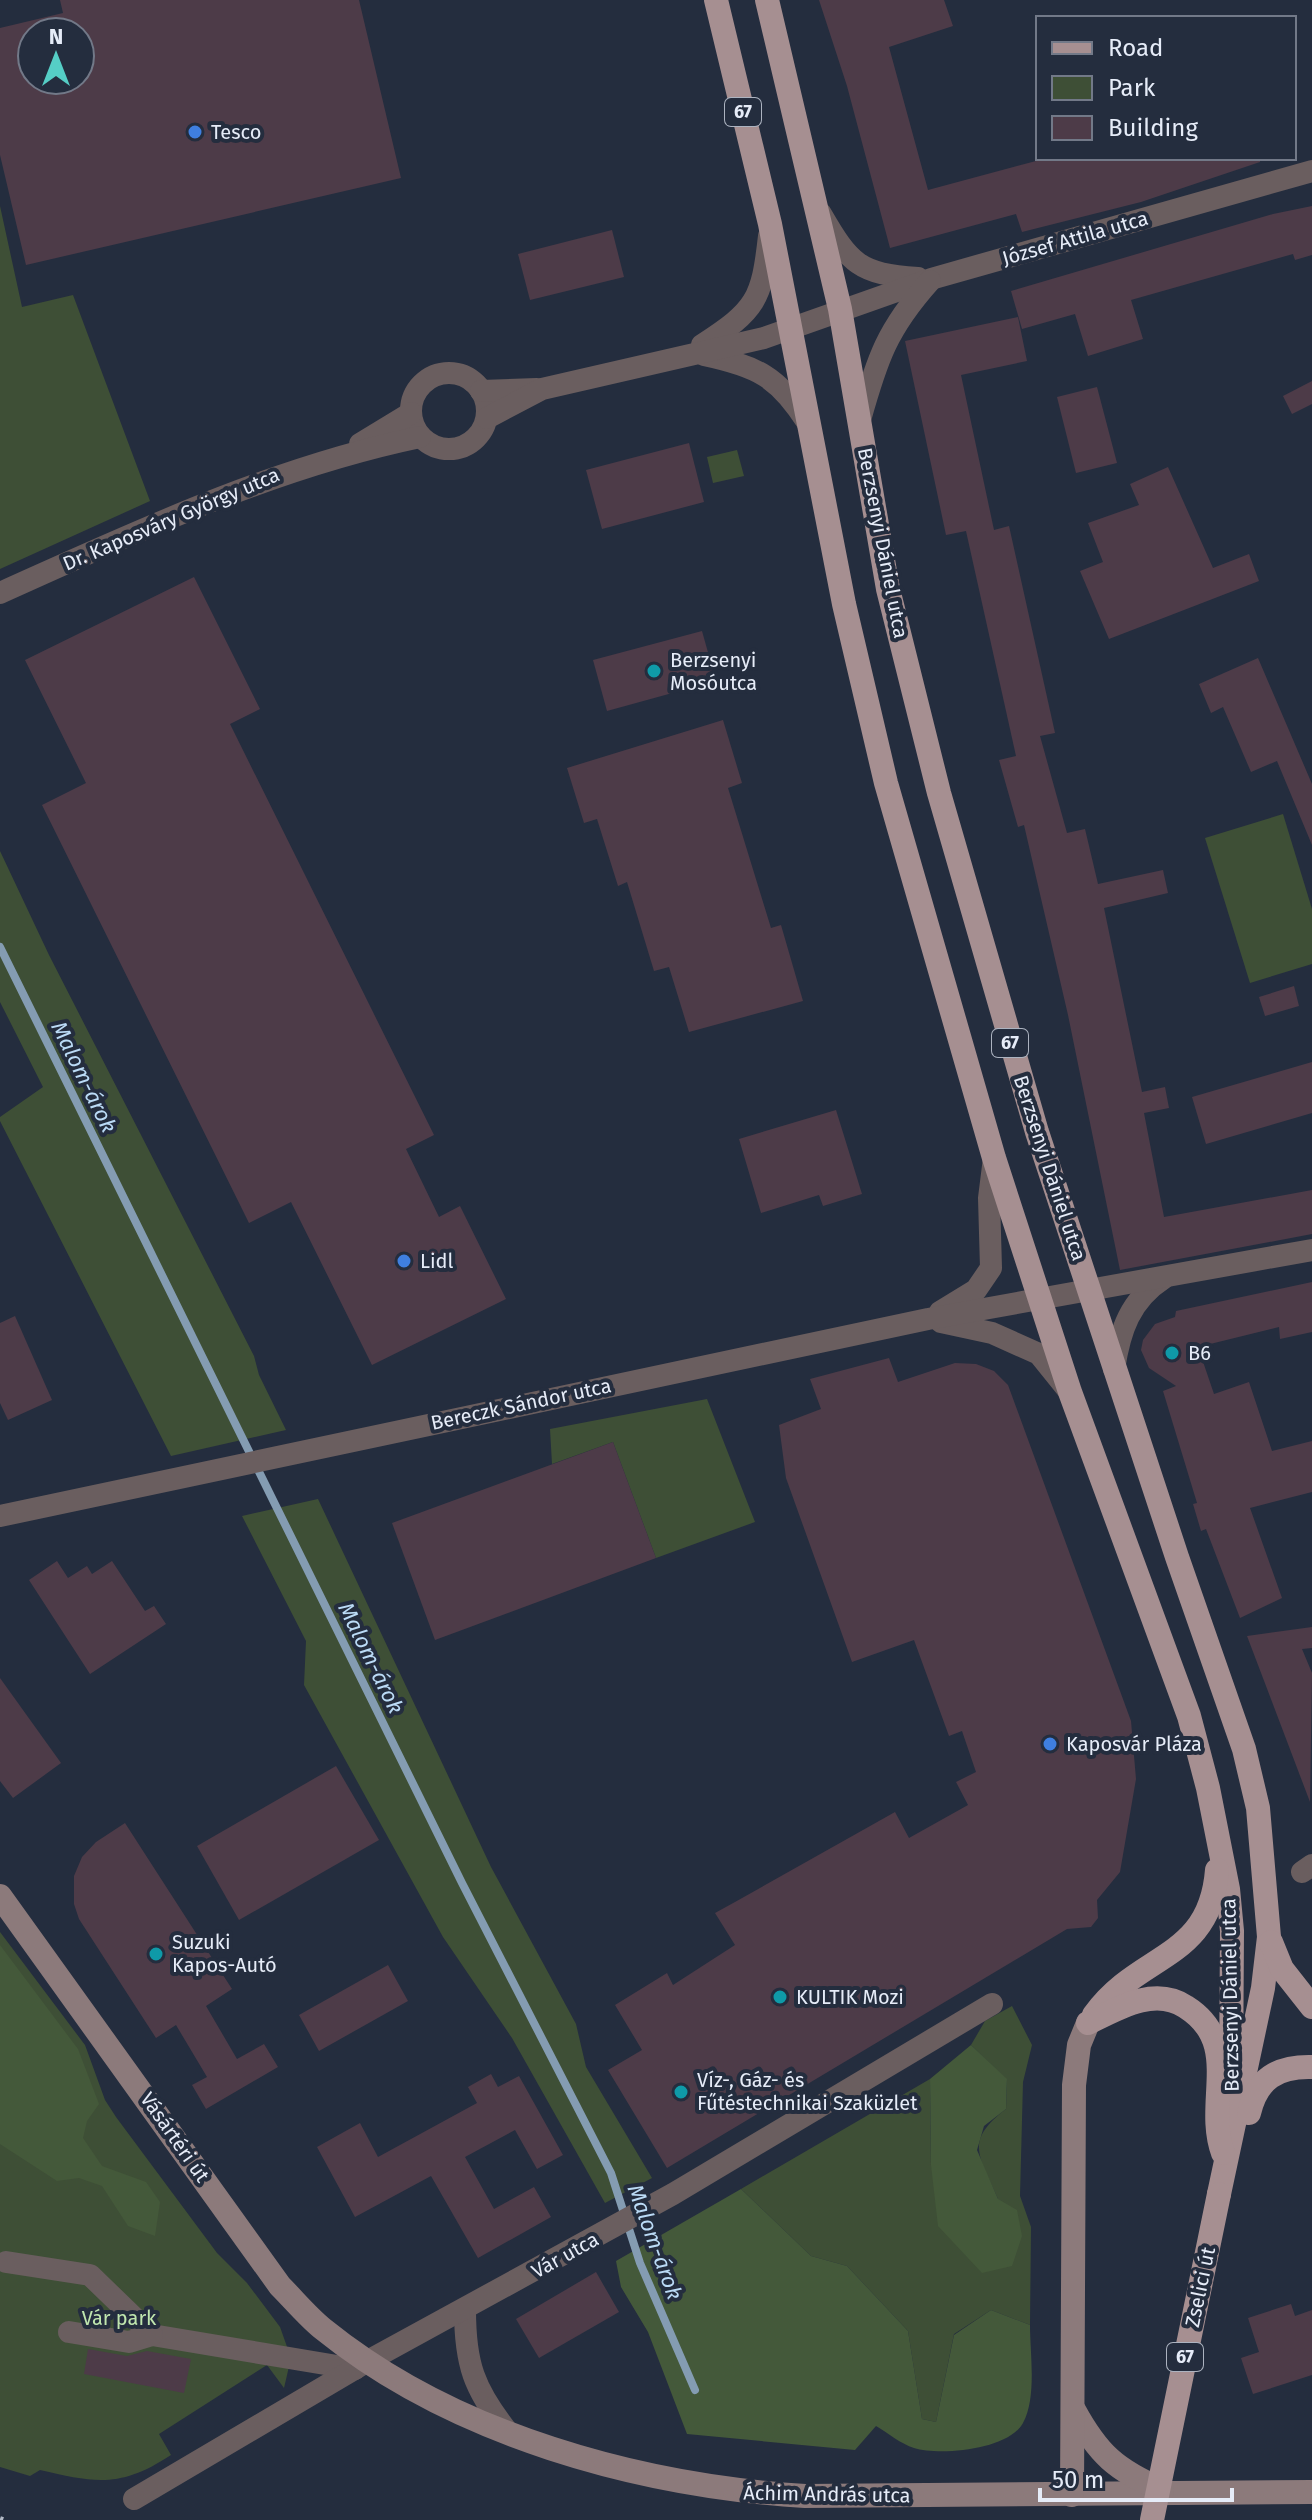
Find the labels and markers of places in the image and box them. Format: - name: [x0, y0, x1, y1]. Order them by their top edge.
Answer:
- place label: Tesco: [211, 120, 261, 144]
- marker: Tesco: [186, 123, 204, 141]
- place label: Berzsenyi Mosóutca: [670, 648, 757, 695]
- marker: Berzsenyi Mosóutca: [645, 662, 663, 680]
- place label: Lidl: [420, 1249, 454, 1273]
- marker: Lidl: [395, 1252, 413, 1270]
- place label: B6: [1188, 1341, 1211, 1365]
- marker: B6: [1163, 1344, 1181, 1362]
- place label: Kaposvár Pláza: [1066, 1732, 1202, 1756]
- marker: Kaposvár Pláza: [1041, 1735, 1059, 1753]
- place label: Suzuki Kapos-Autó: [172, 1930, 277, 1977]
- marker: Suzuki Kapos-Autó: [147, 1945, 165, 1963]
- place label: KULTIK Mozi: [796, 1985, 904, 2009]
- marker: KULTIK Mozi: [771, 1988, 789, 2006]
- place label: Víz-, Gáz- és Fűtéstechnikai Szaküzlet: [697, 2068, 918, 2115]
- marker: Víz-, Gáz- és Fűtéstechnikai Szaküzlet: [672, 2083, 690, 2101]

